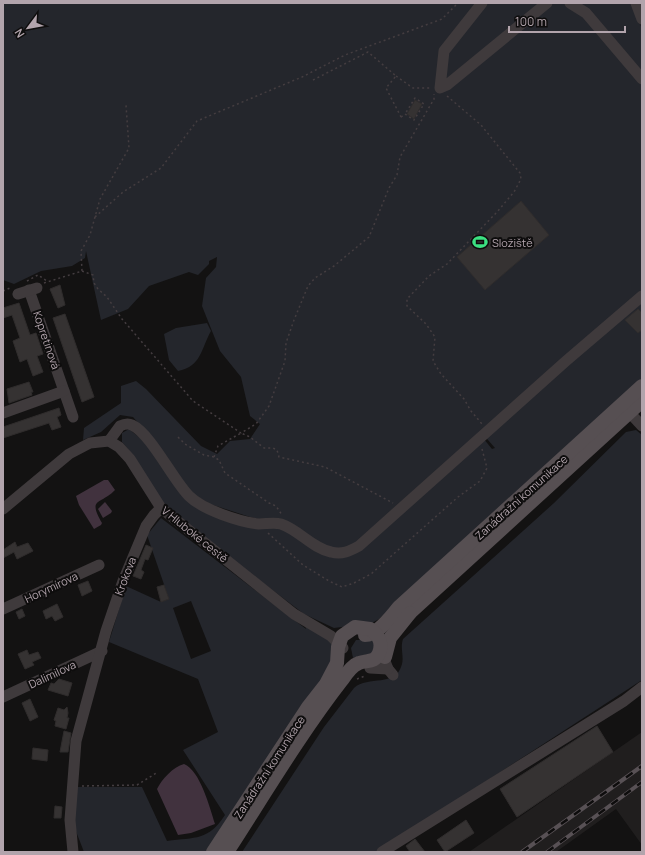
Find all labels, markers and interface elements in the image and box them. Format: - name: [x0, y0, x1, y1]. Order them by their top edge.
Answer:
- north arrow: [8, 8, 48, 48]
- scale bar: [509, 8, 625, 34]
- text: 100 m: [515, 13, 547, 30]
- text: N: [11, 26, 28, 41]
- sports icon: Složiště: [471, 233, 489, 251]
- place label: Složiště: [492, 235, 533, 250]
- street label: Kopretinová: [30, 309, 64, 371]
- street label: Zanádražní komunikace: [471, 451, 571, 543]
- street label: V Hluboké cestě: [159, 503, 232, 566]
- street label: Krokova: [111, 555, 139, 597]
- street label: Horymírova: [22, 568, 80, 606]
- street label: Dalimilova: [26, 656, 78, 692]
- street label: Zanádražní komunikace: [230, 712, 308, 821]

